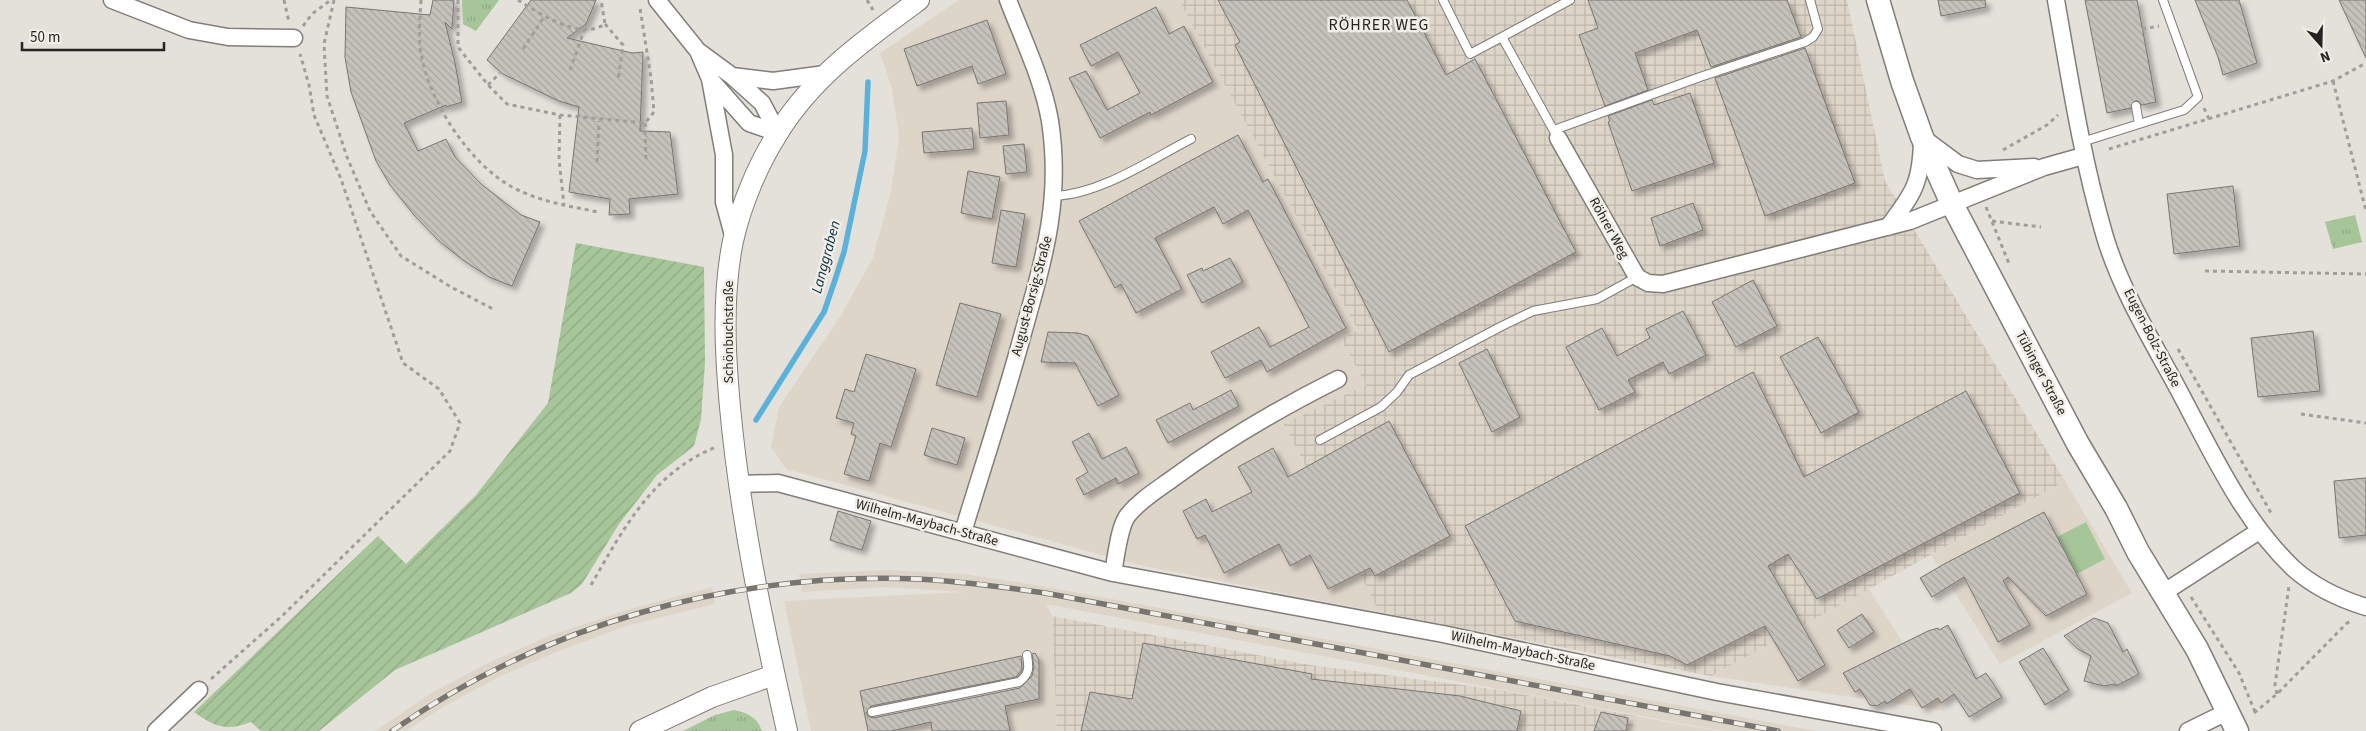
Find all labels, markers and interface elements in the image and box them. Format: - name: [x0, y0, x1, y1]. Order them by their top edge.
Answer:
- district label: RÖHRER WEG: [1329, 14, 1429, 36]
- scale bar: [22, 20, 165, 52]
- north arrow: [2296, 20, 2346, 70]
- text: 50 m: [30, 27, 60, 48]
- text: N: [2317, 45, 2333, 67]
- street label: Röhrer Weg: [1584, 194, 1634, 262]
- water label: Langgraben: [806, 218, 846, 296]
- street label: August-Borsig-Straße: [1006, 234, 1058, 358]
- street label: Schönbuchstraße: [719, 280, 739, 384]
- street label: Eugen-Bolz-Straße: [2118, 285, 2186, 391]
- street label: Tübinger Straße: [2010, 327, 2072, 419]
- street label: Wilhelm-Maybach-Straße: [853, 494, 1001, 552]
- street label: Wilhelm-Maybach-Straße: [1449, 626, 1597, 676]

